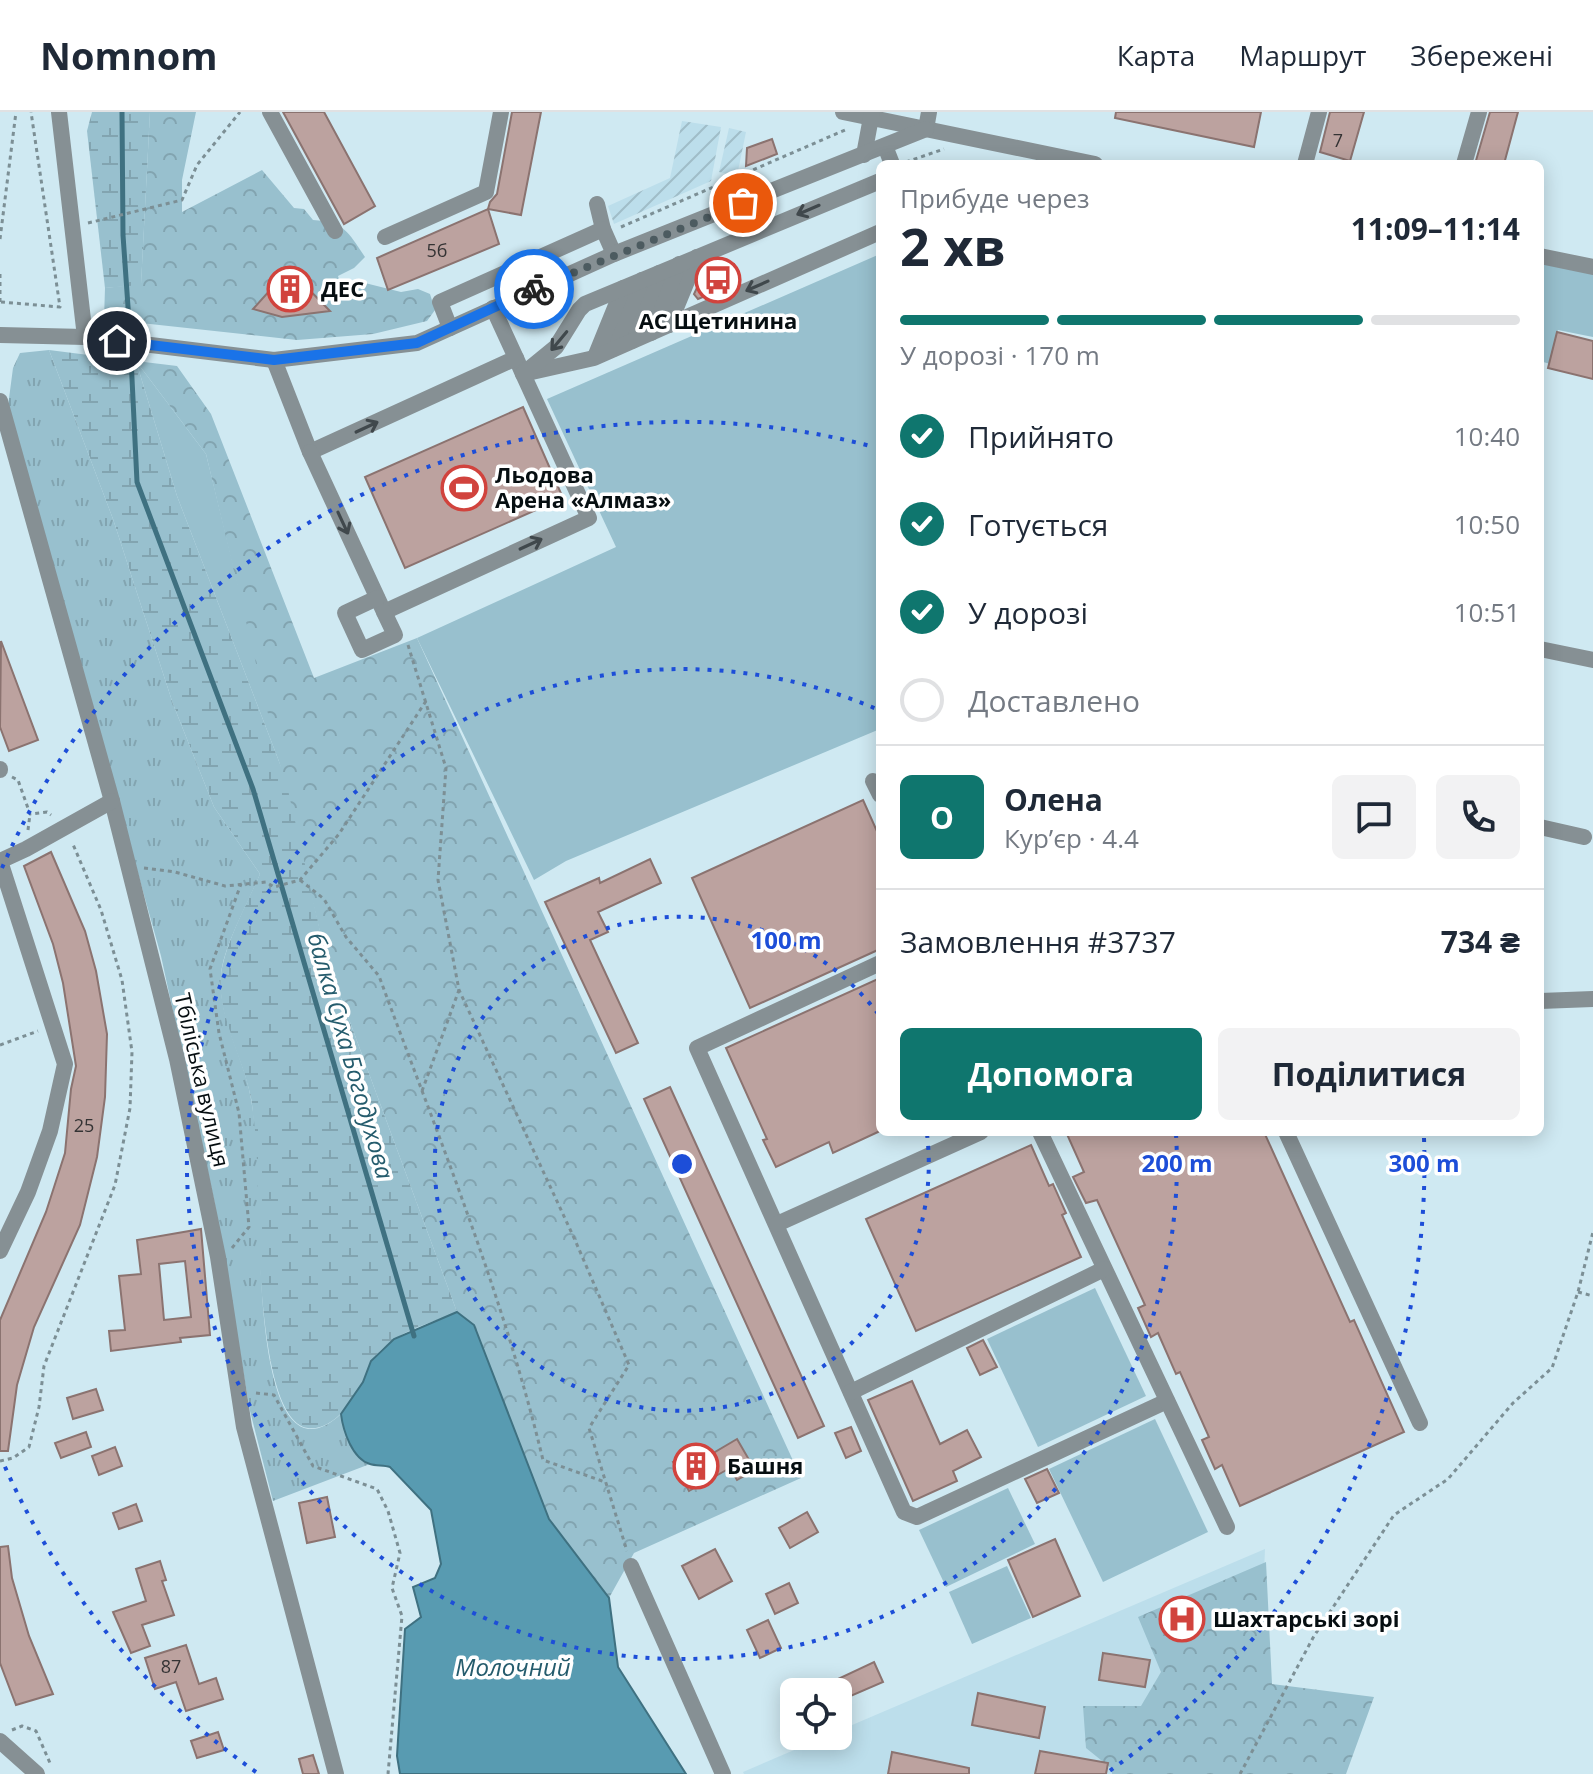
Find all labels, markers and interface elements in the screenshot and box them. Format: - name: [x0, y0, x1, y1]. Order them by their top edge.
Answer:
- text: Nomnom: [40, 29, 218, 81]
- text: Карта: [1117, 36, 1195, 74]
- text: Маршрут: [1239, 36, 1366, 74]
- text: Збережені: [1410, 36, 1553, 74]
- house number: 7: [1333, 128, 1343, 152]
- pin: [709, 169, 777, 237]
- text: Прибуде через: [900, 180, 1090, 216]
- icon: bag: [721, 181, 765, 225]
- one-way arrow: [796, 204, 821, 219]
- text: 11:09–11:14: [1351, 208, 1520, 249]
- text: 2 хв: [900, 210, 1006, 281]
- house number: 5б: [427, 238, 448, 262]
- courier: [494, 249, 574, 329]
- bus stop icon: АС Щетинина: [694, 256, 742, 304]
- building icon: ДЕС: [266, 265, 314, 313]
- icon: bike: [512, 267, 556, 311]
- place label: ДЕС: [321, 273, 364, 303]
- one-way arrow: [746, 279, 770, 294]
- place label: АС Щетинина: [639, 305, 797, 335]
- pin: [83, 307, 151, 375]
- icon: home: [95, 319, 139, 363]
- one-way arrow: [550, 331, 568, 351]
- text: У дорозі · 170 m: [900, 337, 1100, 373]
- icon: check: [900, 414, 944, 458]
- text: Прийнято: [968, 416, 1114, 457]
- one-way arrow: [354, 418, 379, 433]
- text: 10:40: [1454, 418, 1520, 454]
- place label: Льодова Арена «Алмаз»: [495, 459, 671, 514]
- sports icon: Льодова Арена «Алмаз»: [440, 464, 488, 512]
- icon: check: [900, 502, 944, 546]
- text: Готується: [968, 504, 1108, 545]
- text: 10:50: [1454, 506, 1520, 542]
- one-way arrow: [336, 511, 351, 535]
- one-way arrow: [519, 536, 543, 551]
- icon: check: [900, 590, 944, 634]
- text: У дорозі: [968, 592, 1088, 633]
- text: 10:51: [1454, 594, 1520, 630]
- text: Доставлено: [968, 680, 1140, 721]
- button: chat: [1332, 775, 1416, 859]
- button: phone: [1436, 775, 1520, 859]
- text: Олена: [1004, 779, 1103, 820]
- text: О: [930, 797, 954, 838]
- text: Кур’єр · 4.4: [1004, 820, 1139, 856]
- text: Замовлення #3737: [900, 921, 1176, 962]
- text: 734 ₴: [1441, 921, 1520, 962]
- text: 100 m: [751, 923, 821, 956]
- water label: балка Суха Богодухова: [300, 929, 403, 1183]
- street label: Тбіліська вулиця: [168, 990, 238, 1170]
- button: Допомога: [900, 1028, 1202, 1120]
- button: Поділитися: [1218, 1028, 1520, 1120]
- house number: 25: [74, 1113, 94, 1137]
- text: 200 m: [1142, 1146, 1212, 1179]
- text: 300 m: [1389, 1146, 1459, 1179]
- centre of rings: [668, 1150, 696, 1178]
- building icon: Башня: [672, 1442, 720, 1490]
- place label: Башня: [727, 1450, 803, 1480]
- hospital icon: Шахтарські зорі: [1158, 1595, 1206, 1643]
- place label: Шахтарські зорі: [1213, 1603, 1399, 1633]
- water label: Молочний: [455, 1650, 571, 1683]
- house number: 87: [161, 1654, 181, 1678]
- map controls: [780, 1678, 852, 1750]
- button: locate: [780, 1678, 852, 1750]

